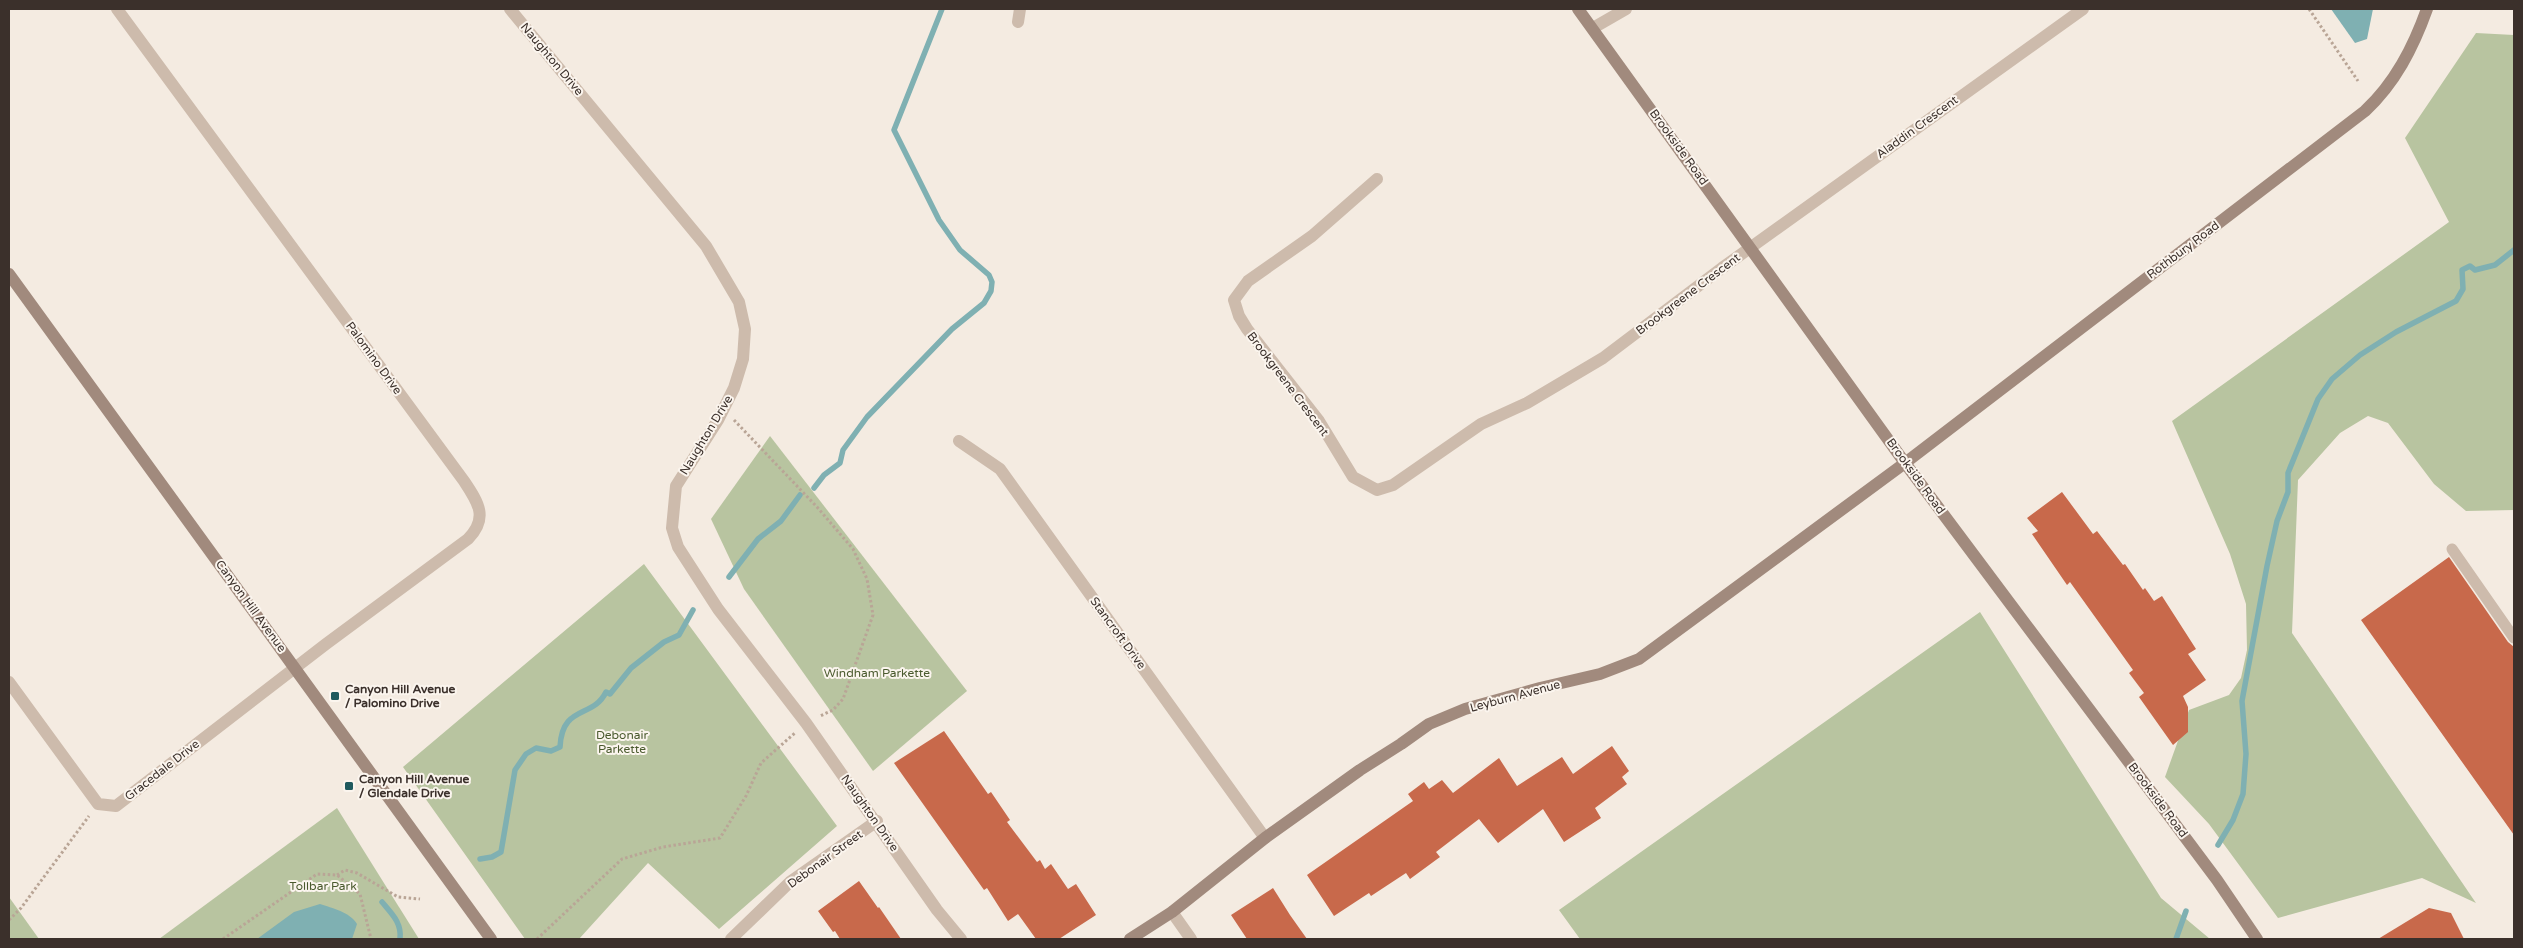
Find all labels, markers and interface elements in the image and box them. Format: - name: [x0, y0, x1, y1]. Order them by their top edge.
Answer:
- street label: Naughton Drive: [518, 20, 586, 98]
- street label: Aladdin Crescent: [1874, 93, 1961, 161]
- street label: Brookside Road: [1647, 106, 1711, 188]
- street label: Rothbury Road: [2144, 218, 2222, 282]
- street label: Brookgreene Crescent: [1633, 250, 1743, 338]
- street label: Palomino Drive: [343, 319, 405, 397]
- street label: Brookgreene Crescent: [1244, 329, 1332, 439]
- street label: Naughton Drive: [677, 393, 735, 477]
- street label: Brookside Road: [1884, 435, 1948, 517]
- street label: Canyon Hill Avenue: [213, 557, 289, 655]
- street label: Stancroft Drive: [1087, 594, 1149, 672]
- park label: Windham Parkette: [824, 666, 930, 680]
- street label: Leyburn Avenue: [1468, 677, 1562, 715]
- place label: Canyon Hill Avenue / Palomino Drive: [345, 682, 456, 710]
- marker: Canyon Hill Avenue / Palomino Drive: [329, 690, 341, 702]
- park label: Debonair Parkette: [596, 728, 648, 756]
- street label: Gracedale Drive: [122, 737, 202, 803]
- street label: Brookside Road: [2125, 760, 2191, 840]
- place label: Canyon Hill Avenue / Glendale Drive: [359, 772, 470, 800]
- street label: Naughton Drive: [838, 772, 902, 854]
- marker: Canyon Hill Avenue / Glendale Drive: [343, 780, 355, 792]
- street label: Debonair Street: [785, 827, 866, 891]
- park label: Tollbar Park: [289, 879, 357, 893]

